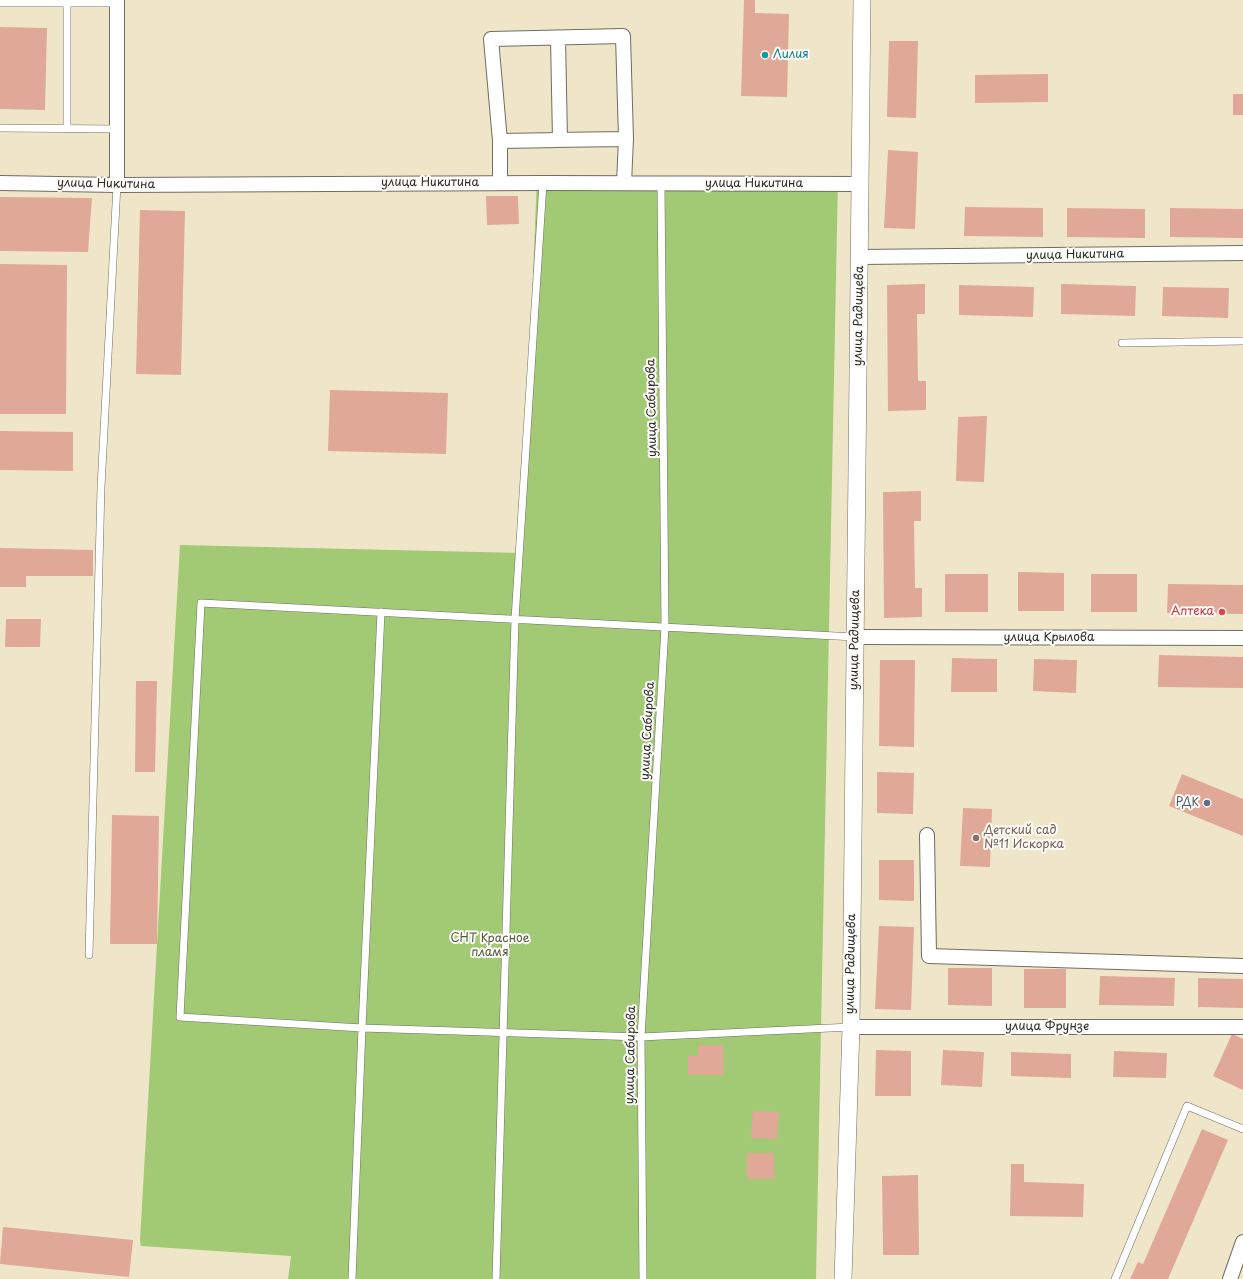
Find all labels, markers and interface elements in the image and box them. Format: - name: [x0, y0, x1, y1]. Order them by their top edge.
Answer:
- place label: Лилия: [773, 48, 809, 62]
- marker: Лилия: [760, 50, 770, 60]
- street label: улица Никитина: [57, 176, 155, 192]
- street label: улица Никитина: [381, 176, 479, 190]
- street label: улица Никитина: [705, 177, 803, 191]
- street label: улица Никитина: [1026, 247, 1124, 263]
- street label: улица Радищева: [851, 266, 867, 366]
- street label: улица Сабирова: [644, 359, 660, 457]
- street label: улица Радищева: [847, 590, 863, 690]
- place label: Аптека: [1171, 605, 1214, 619]
- marker: Аптека: [1217, 607, 1227, 617]
- street label: улица Крылова: [1004, 631, 1094, 645]
- street label: улица Сабирова: [638, 682, 658, 780]
- place label: РДК: [1176, 796, 1199, 810]
- marker: РДК: [1202, 798, 1212, 808]
- place label: Детский сад №11 Искорка: [984, 824, 1064, 852]
- marker: Детский сад №11 Искорка: [971, 833, 981, 843]
- street label: улица Радищева: [843, 914, 859, 1014]
- park label: СНТ Красное пламя: [450, 932, 530, 960]
- street label: улица Сабирова: [623, 1006, 639, 1104]
- street label: улица Фрунзе: [1005, 1020, 1089, 1034]

